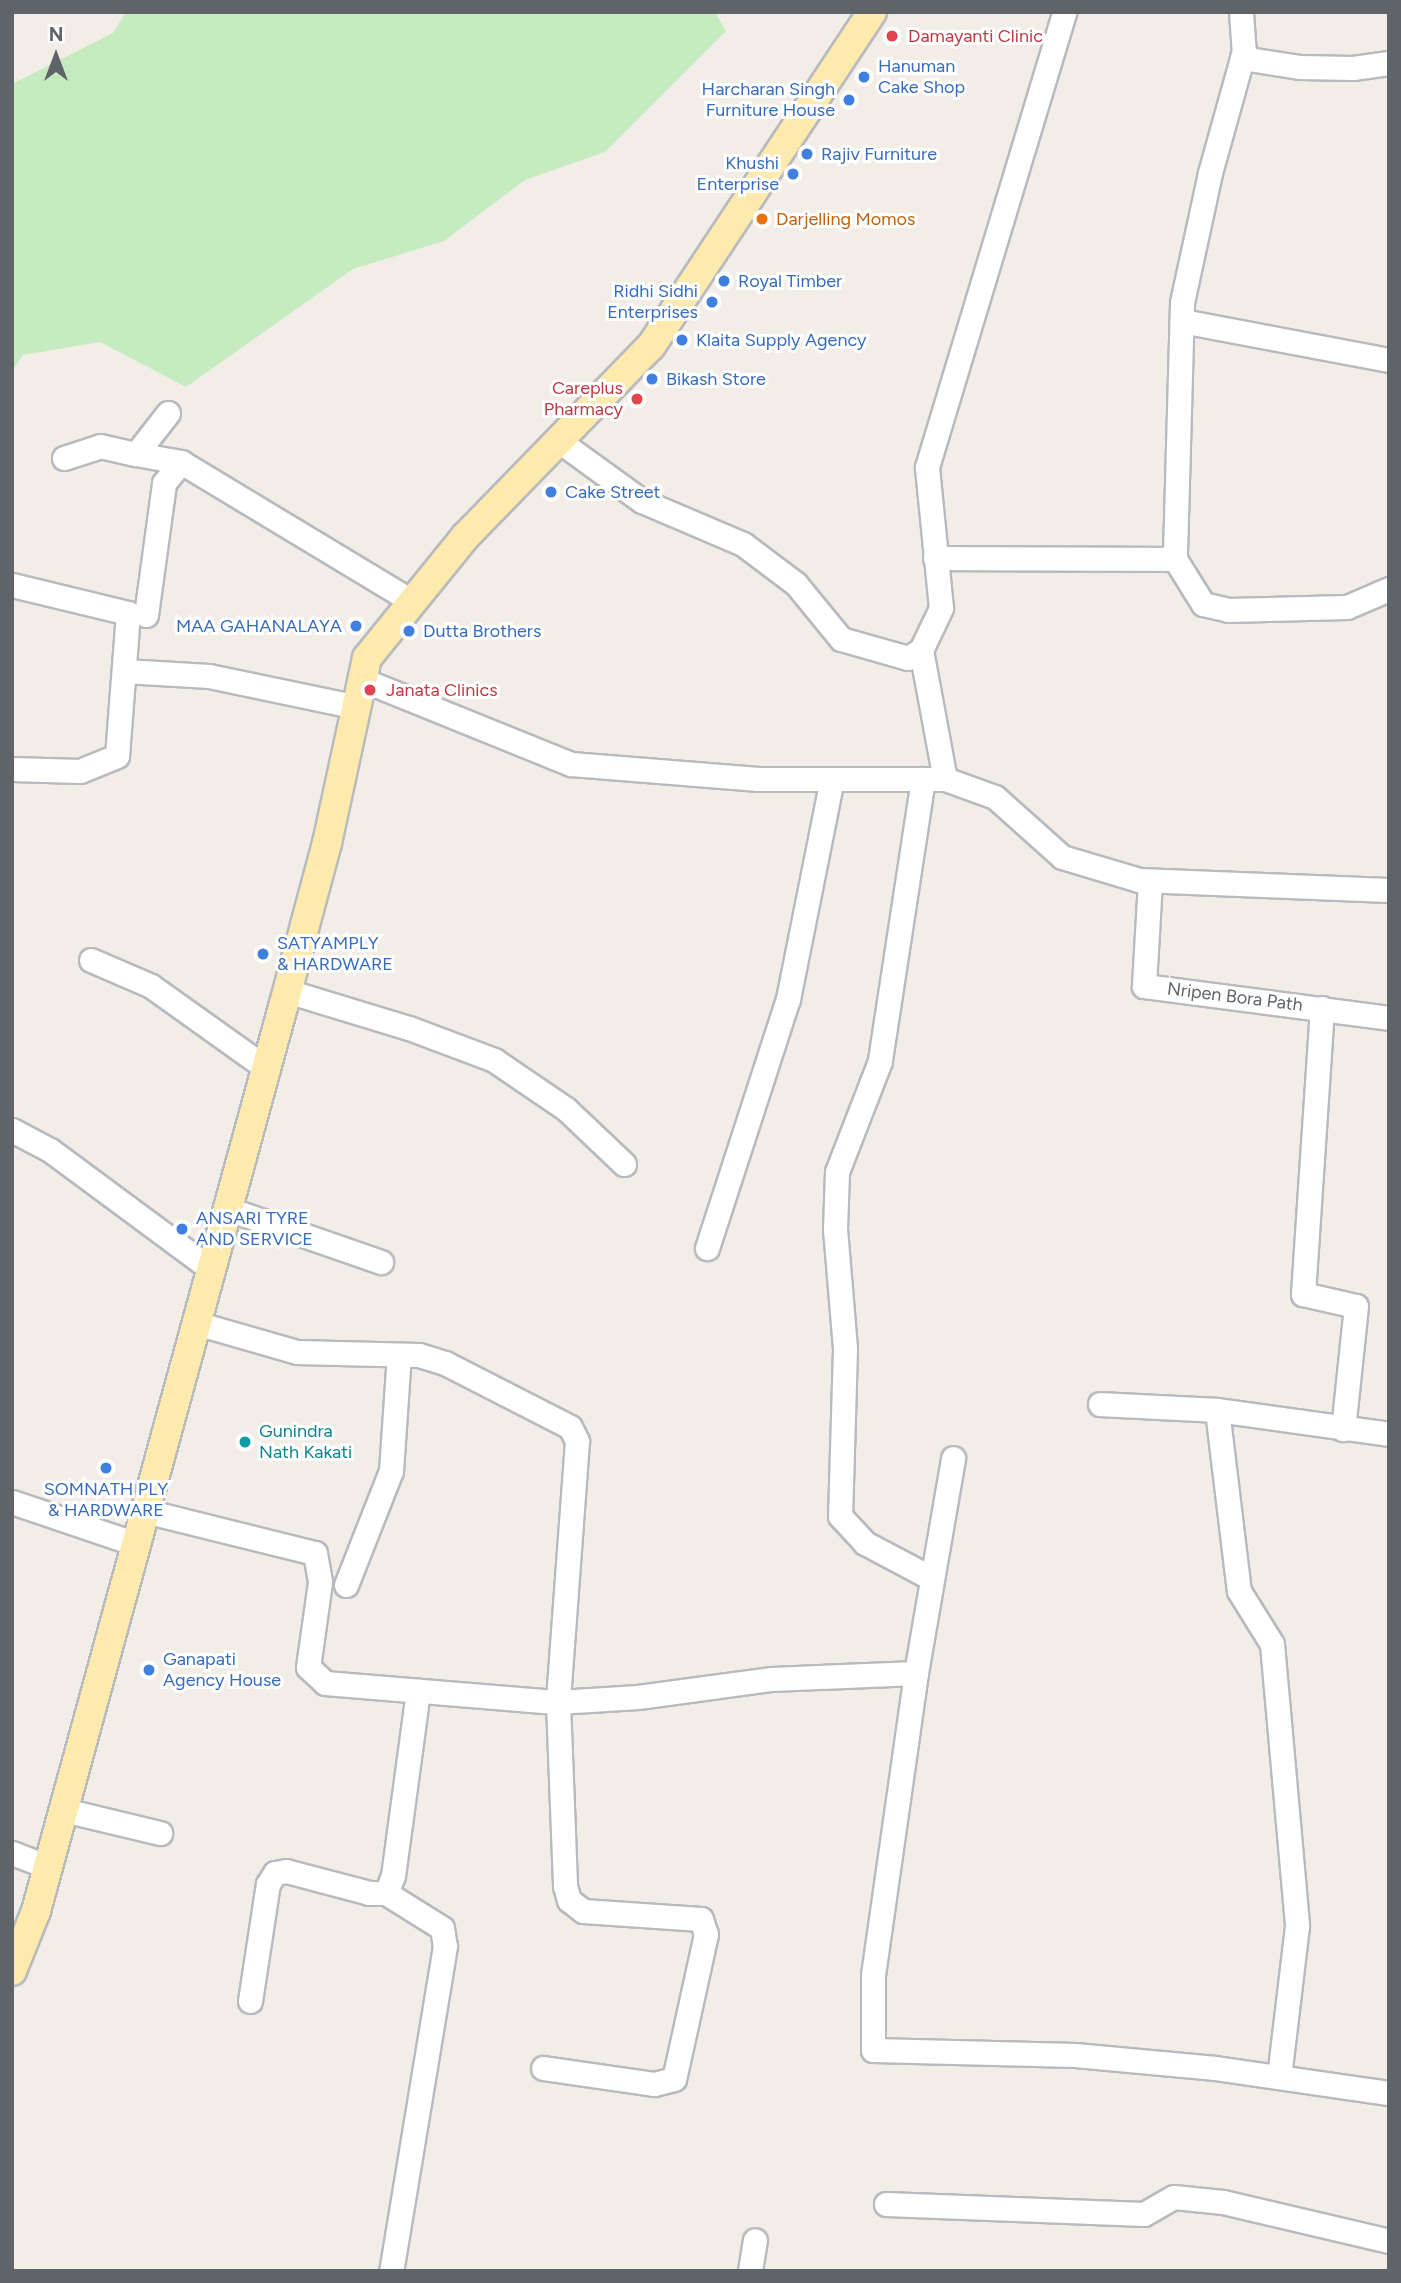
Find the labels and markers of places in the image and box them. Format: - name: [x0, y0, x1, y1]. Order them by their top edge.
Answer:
- place label: Damayanti Clinic: [908, 25, 1043, 47]
- marker: Damayanti Clinic: [882, 26, 902, 46]
- place label: Hanuman Cake Shop: [878, 56, 965, 98]
- marker: Hanuman Cake Shop: [856, 69, 872, 85]
- place label: Harcharan Singh Furniture House: [702, 79, 835, 122]
- marker: Harcharan Singh Furniture House: [841, 92, 857, 108]
- place label: Rajiv Furniture: [821, 143, 937, 165]
- marker: Rajiv Furniture: [799, 146, 815, 162]
- place label: Khushi Enterprise: [697, 153, 779, 196]
- marker: Khushi Enterprise: [785, 166, 801, 182]
- place label: Darjelling Momos: [776, 208, 915, 230]
- marker: Darjelling Momos: [754, 211, 770, 227]
- place label: Royal Timber: [738, 270, 842, 292]
- marker: Royal Timber: [716, 273, 732, 289]
- place label: Ridhi Sidhi Enterprises: [607, 281, 698, 324]
- marker: Ridhi Sidhi Enterprises: [704, 294, 720, 310]
- place label: Klaita Supply Agency: [696, 329, 866, 351]
- marker: Klaita Supply Agency: [674, 332, 690, 348]
- place label: Bikash Store: [666, 368, 766, 390]
- marker: Bikash Store: [644, 371, 660, 387]
- place label: Careplus Pharmacy: [544, 378, 623, 420]
- marker: Careplus Pharmacy: [629, 391, 645, 407]
- place label: Cake Street: [565, 481, 660, 503]
- marker: Cake Street: [543, 484, 559, 500]
- place label: MAA GAHANALAYA: [176, 615, 342, 637]
- marker: MAA GAHANALAYA: [348, 618, 364, 634]
- place label: Dutta Brothers: [423, 620, 541, 642]
- marker: Dutta Brothers: [401, 623, 417, 639]
- place label: Janata Clinics: [386, 679, 498, 701]
- marker: Janata Clinics: [360, 680, 380, 700]
- place label: SATYAMPLY & HARDWARE: [277, 933, 393, 976]
- marker: SATYAMPLY & HARDWARE: [255, 946, 271, 962]
- place label: ANSARI TYRE AND SERVICE: [196, 1208, 313, 1250]
- marker: ANSARI TYRE AND SERVICE: [174, 1221, 190, 1237]
- place label: Gunindra Nath Kakati: [259, 1421, 352, 1464]
- marker: Gunindra Nath Kakati: [237, 1434, 253, 1450]
- marker: SOMNATH PLY & HARDWARE: [98, 1460, 114, 1476]
- place label: SOMNATH PLY & HARDWARE: [44, 1479, 168, 1522]
- place label: Ganapati Agency House: [163, 1649, 281, 1692]
- marker: Ganapati Agency House: [141, 1662, 157, 1678]

